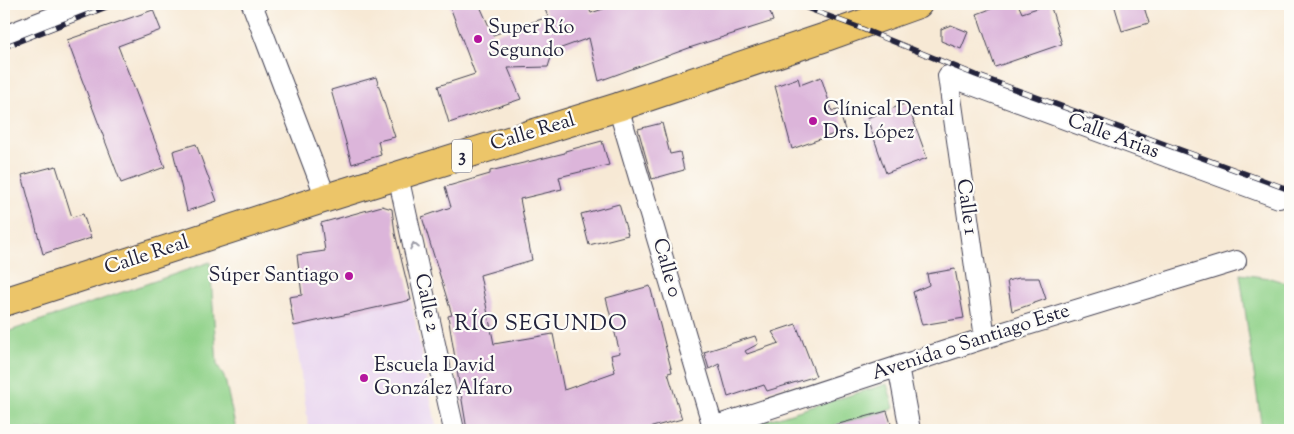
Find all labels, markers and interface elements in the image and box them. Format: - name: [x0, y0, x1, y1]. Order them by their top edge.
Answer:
- place label: Super Río Segundo: [488, 14, 575, 66]
- marker: Super Río Segundo: [472, 33, 484, 45]
- place label: Clínical Dental Drs. López: [823, 96, 955, 148]
- street label: Calle Real: [487, 106, 579, 160]
- street label: Calle Arias: [1063, 107, 1163, 167]
- marker: Clínical Dental Drs. López: [807, 115, 819, 127]
- road number: 3: [452, 140, 472, 172]
- street label: Calle 1: [948, 177, 984, 237]
- street label: Calle Real: [101, 229, 193, 283]
- street label: Calle 0: [644, 235, 688, 301]
- one-way arrow: [409, 241, 419, 250]
- place label: Súper Santiago: [209, 262, 339, 291]
- marker: Súper Santiago: [343, 270, 355, 282]
- street label: Calle 2: [406, 271, 446, 335]
- street label: Avenida 0 Santiago Este: [868, 297, 1074, 389]
- district label: RÍO SEGUNDO: [454, 308, 628, 341]
- place label: Escuela David González Alfaro: [374, 352, 513, 404]
- marker: Escuela David González Alfaro: [358, 372, 370, 384]

